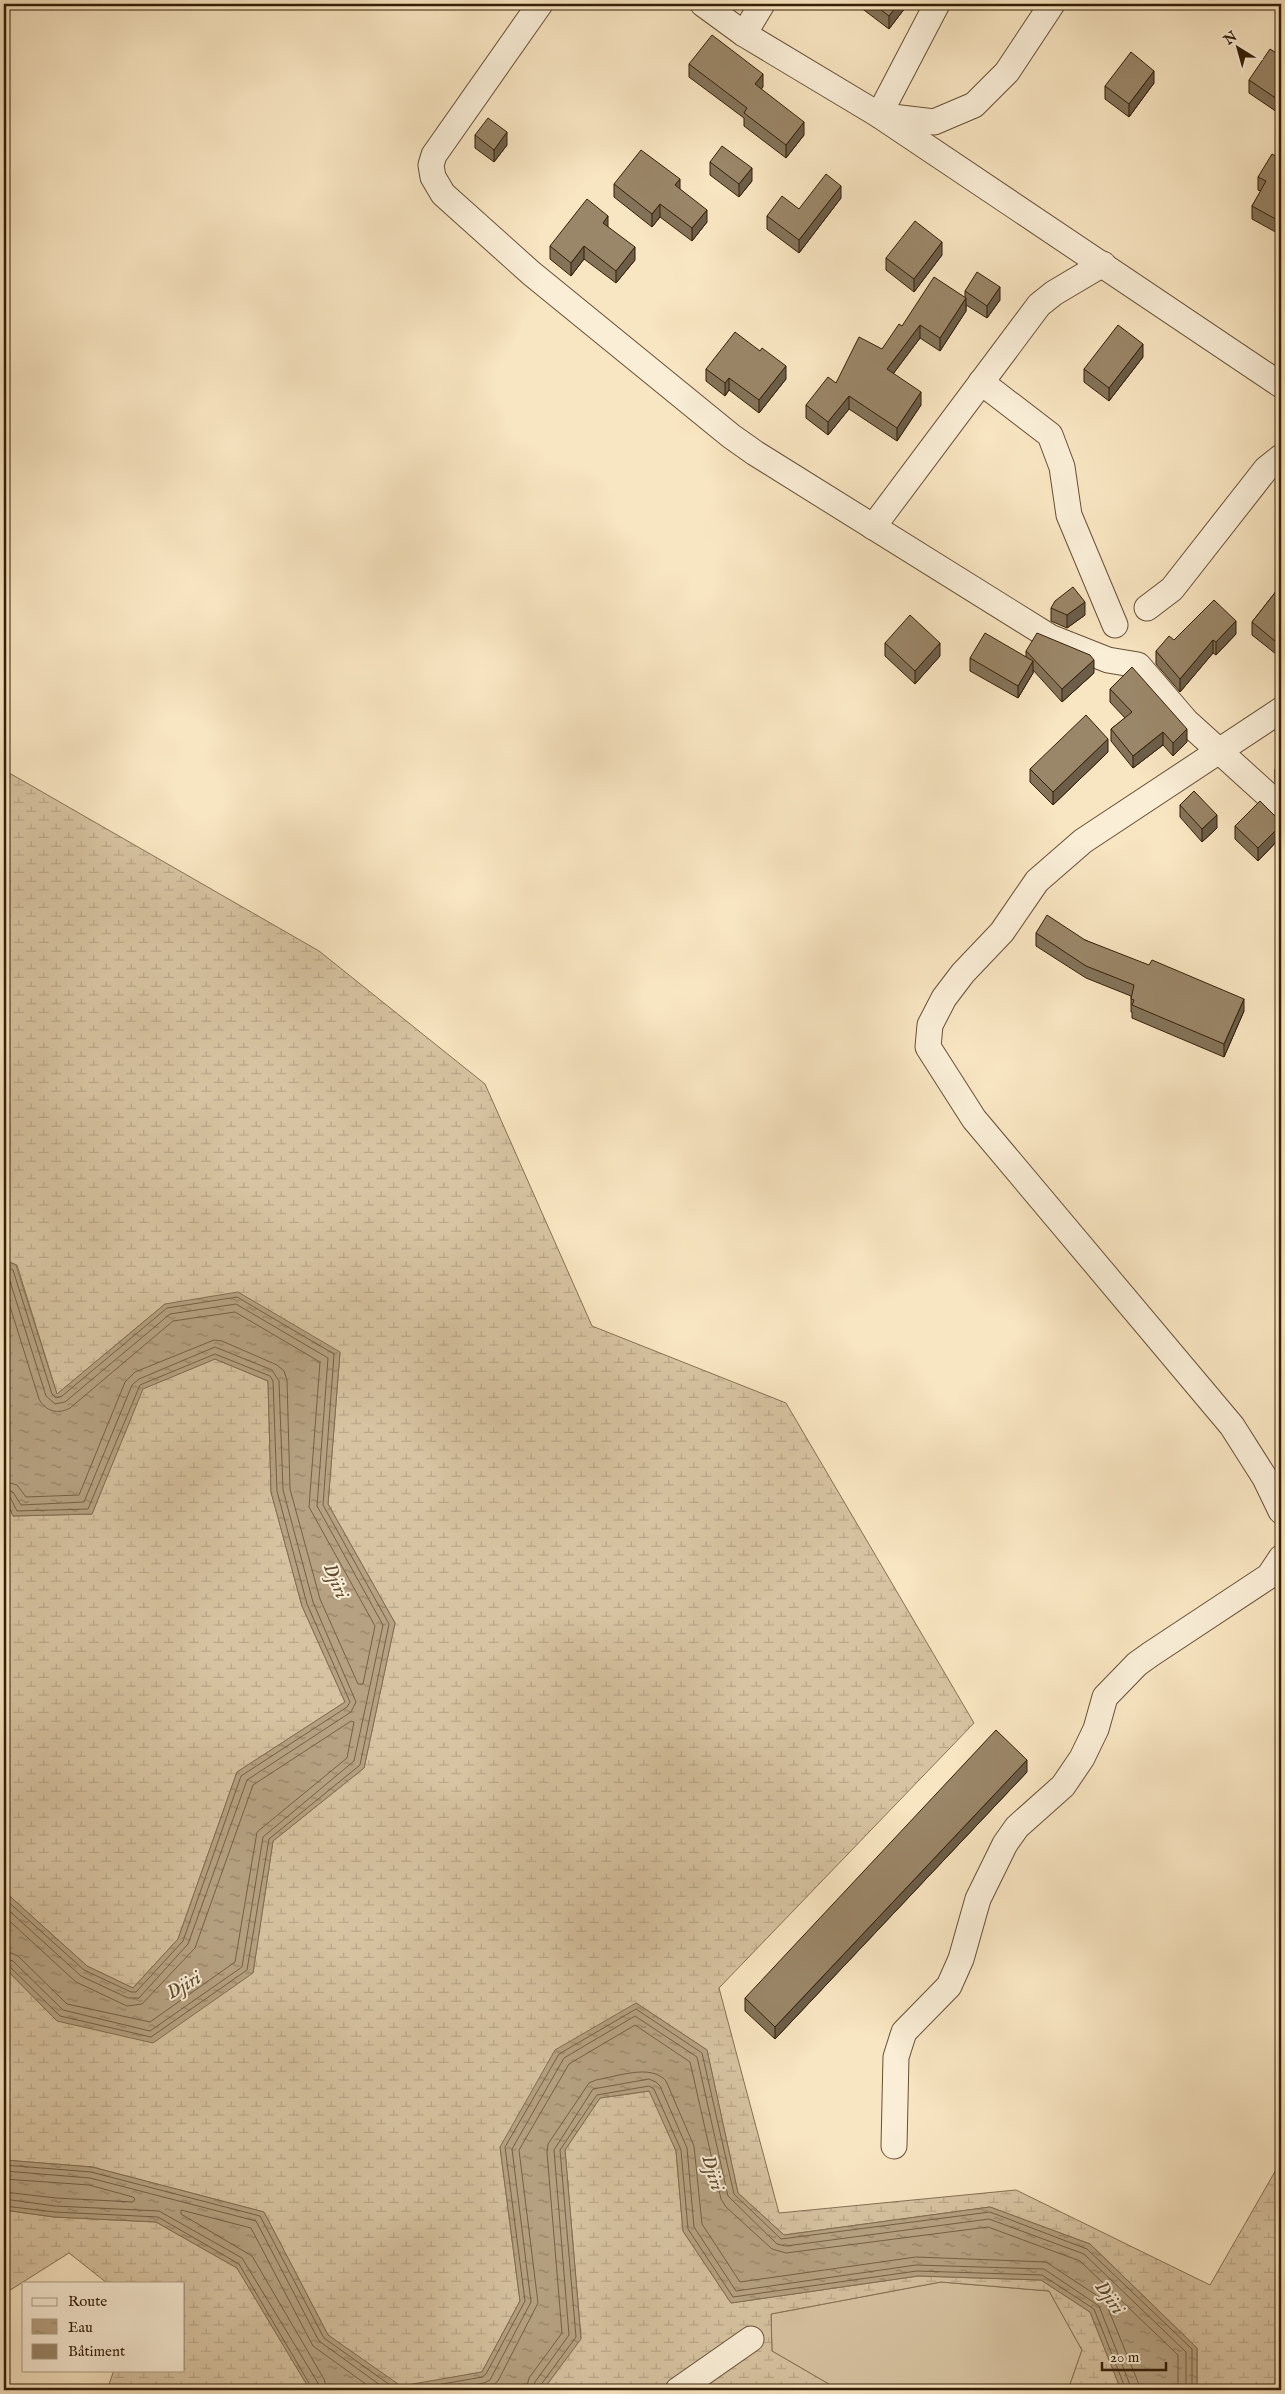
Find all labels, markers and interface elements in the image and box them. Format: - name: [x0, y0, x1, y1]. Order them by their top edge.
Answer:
- north arrow: [1212, 22, 1262, 72]
- text: N: [1220, 28, 1241, 50]
- water label: Djiri: [317, 1560, 354, 1604]
- water label: Djiri: [162, 1966, 207, 2005]
- water label: Djiri: [695, 2152, 729, 2195]
- water label: Djiri: [1089, 2276, 1130, 2321]
- legend: [22, 2282, 185, 2372]
- text: Route: [68, 2292, 107, 2311]
- text: Eau: [68, 2318, 93, 2337]
- scale bar: [1102, 2339, 1166, 2371]
- text: Bâtiment: [68, 2342, 125, 2361]
- text: 20 m: [1110, 2348, 1140, 2367]

